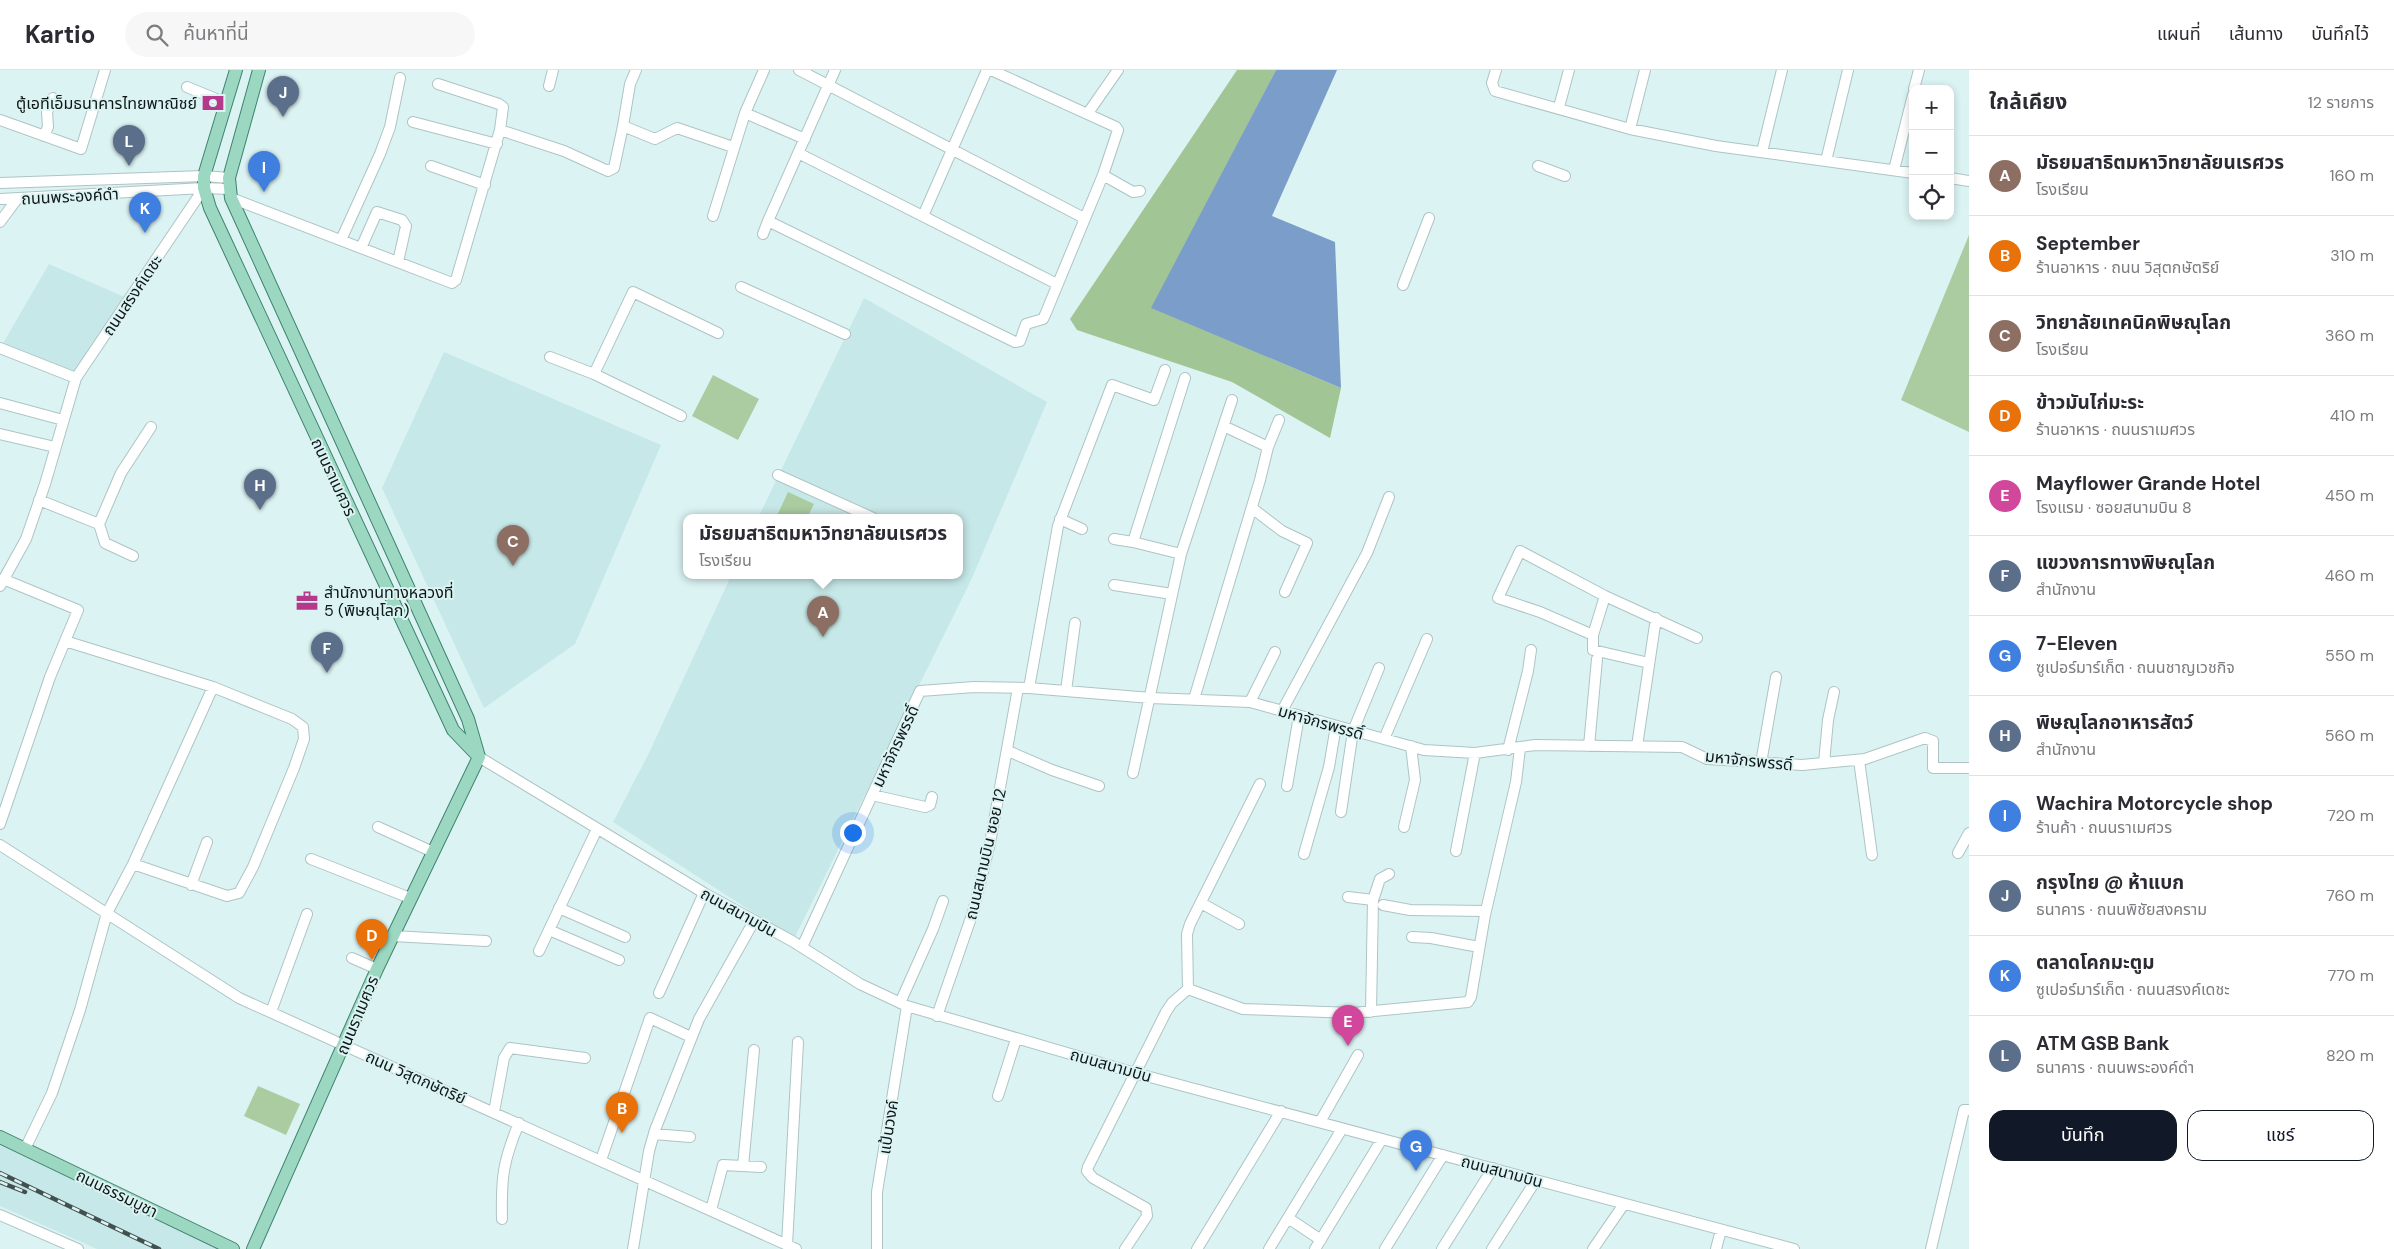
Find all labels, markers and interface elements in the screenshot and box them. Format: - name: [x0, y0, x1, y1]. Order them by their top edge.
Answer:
- search box: [125, 12, 475, 57]
- text: Kartio: [25, 19, 95, 50]
- icon: search: [143, 21, 171, 49]
- text: ค้นหาที่นี่: [183, 21, 249, 46]
- text: แผนที่: [2157, 22, 2201, 46]
- text: เส้นทาง: [2229, 22, 2283, 46]
- text: บันทึกไว้: [2311, 22, 2369, 46]
- pin: J: [267, 76, 299, 117]
- map controls: [1909, 85, 1954, 220]
- button: +: [1909, 85, 1954, 130]
- text: ใกล้เคียง: [1989, 88, 2067, 116]
- bank icon: ตู้เอทีเอ็มธนาคารไทยพาณิชย์: [200, 90, 226, 116]
- text: 12 รายการ: [2308, 92, 2374, 113]
- place label: ตู้เอทีเอ็มธนาคารไทยพาณิชย์: [16, 93, 197, 114]
- pin: L: [113, 125, 145, 166]
- button: −: [1909, 130, 1954, 175]
- text: มัธยมสาธิตมหาวิทยาลัยนเรศวร: [2036, 150, 2284, 175]
- pin: I: [248, 151, 280, 192]
- text: A: [1999, 165, 2011, 186]
- text: 160 m: [2330, 165, 2374, 186]
- button: locate: [1909, 175, 1954, 220]
- text: โรงเรียน: [2036, 179, 2089, 200]
- street label: ถนนพระองค์ดำ: [21, 183, 119, 210]
- pin: K: [129, 192, 161, 233]
- text: September: [2036, 231, 2140, 256]
- text: B: [2000, 245, 2010, 266]
- text: 310 m: [2330, 245, 2374, 266]
- street label: ถนนสรงค์เดชะ: [98, 251, 167, 340]
- text: ร้านอาหาร · ถนน วิสุตกษัตริย์: [2036, 257, 2219, 278]
- text: วิทยาลัยเทคนิคพิษณุโลก: [2036, 310, 2231, 335]
- text: C: [1999, 325, 2011, 346]
- text: 360 m: [2325, 325, 2374, 346]
- text: โรงเรียน: [2036, 339, 2089, 360]
- text: ข้าวมันไก่มะระ: [2036, 390, 2144, 415]
- text: D: [1999, 405, 2011, 426]
- text: 410 m: [2330, 405, 2374, 426]
- text: ร้านอาหาร · ถนนราเมศวร: [2036, 419, 2195, 440]
- street label: ถนนราเมศวร: [306, 435, 361, 520]
- pin: H: [244, 469, 276, 510]
- text: Mayflower Grande Hotel: [2036, 471, 2260, 496]
- text: E: [2000, 485, 2010, 506]
- text: 450 m: [2325, 485, 2374, 506]
- text: โรงแรม · ซอยสนามบิน 8: [2036, 497, 2192, 518]
- popup: [683, 514, 963, 579]
- text: มัธยมสาธิตมหาวิทยาลัยนเรศวร: [699, 521, 947, 546]
- pin: C: [497, 525, 529, 566]
- text: โรงเรียน: [699, 550, 752, 571]
- text: แขวงการทางพิษณุโลก: [2036, 550, 2215, 575]
- text: F: [2001, 565, 2009, 586]
- text: 460 m: [2325, 565, 2374, 586]
- text: สำนักงาน: [2036, 579, 2096, 600]
- place label: สำนักงานทางหลวงที่ 5 (พิษณุโลก): [324, 581, 454, 621]
- office icon: สำนักงานทางหลวงที่ 5 (พิษณุโลก): [294, 588, 320, 614]
- pin: A: [807, 596, 839, 637]
- text: 7-Eleven: [2036, 631, 2118, 656]
- pin: F: [311, 632, 343, 673]
- text: G: [1999, 645, 2011, 666]
- text: 550 m: [2325, 645, 2374, 666]
- text: ซูเปอร์มาร์เก็ต · ถนนชาญเวชกิจ: [2036, 657, 2235, 678]
- street label: มหาจักรพรรดิ์: [1276, 700, 1366, 745]
- street label: มหาจักรพรรดิ์: [867, 702, 924, 791]
- text: พิษณุโลกอาหารสัตว์: [2036, 710, 2193, 735]
- text: H: [1999, 725, 2011, 746]
- text: 560 m: [2325, 725, 2374, 746]
- text: สำนักงาน: [2036, 739, 2096, 760]
- street label: มหาจักรพรรดิ์: [1704, 745, 1794, 776]
- street label: ถนนสนามบิน ซอย 12: [960, 786, 1011, 922]
- text: Wachira Motorcycle shop: [2036, 791, 2273, 816]
- text: I: [2003, 805, 2007, 826]
- text: 720 m: [2327, 805, 2374, 826]
- text: ร้านค้า · ถนนราเมศวร: [2036, 817, 2172, 838]
- your location: [840, 820, 866, 846]
- text: กรุงไทย @ ห้าแบก: [2036, 870, 2184, 895]
- street label: ถนนสนามบิน: [697, 883, 781, 942]
- text: J: [2001, 885, 2009, 906]
- text: 760 m: [2326, 885, 2374, 906]
- text: ธนาคาร · ถนนพิชัยสงคราม: [2036, 899, 2207, 920]
- pin: D: [356, 919, 388, 960]
- text: ตลาดโคกมะตูม: [2036, 950, 2154, 975]
- text: K: [2000, 965, 2010, 986]
- text: 770 m: [2328, 965, 2374, 986]
- street label: ถนนราเมศวร: [331, 972, 384, 1058]
- text: ซูเปอร์มาร์เก็ต · ถนนสรงค์เดชะ: [2036, 979, 2230, 1000]
- pin: E: [1332, 1005, 1364, 1046]
- text: ATM GSB Bank: [2036, 1031, 2170, 1056]
- street label: ถนนสนามบิน: [1068, 1044, 1154, 1087]
- text: L: [2001, 1045, 2009, 1066]
- text: 820 m: [2326, 1045, 2374, 1066]
- street label: ถนน วิสุตกษัตริย์: [362, 1046, 470, 1109]
- text: ธนาคาร · ถนนพระองค์ดำ: [2036, 1057, 2194, 1078]
- pin: B: [606, 1092, 638, 1133]
- street label: แป้นวงค์: [874, 1098, 903, 1156]
- button: บันทึก: [1989, 1110, 2177, 1161]
- button: แชร์: [2187, 1110, 2374, 1161]
- pin: G: [1400, 1130, 1432, 1171]
- street label: ถนนสนามบิน: [1459, 1150, 1545, 1192]
- street label: ถนนธรรมบูชา: [72, 1165, 161, 1222]

